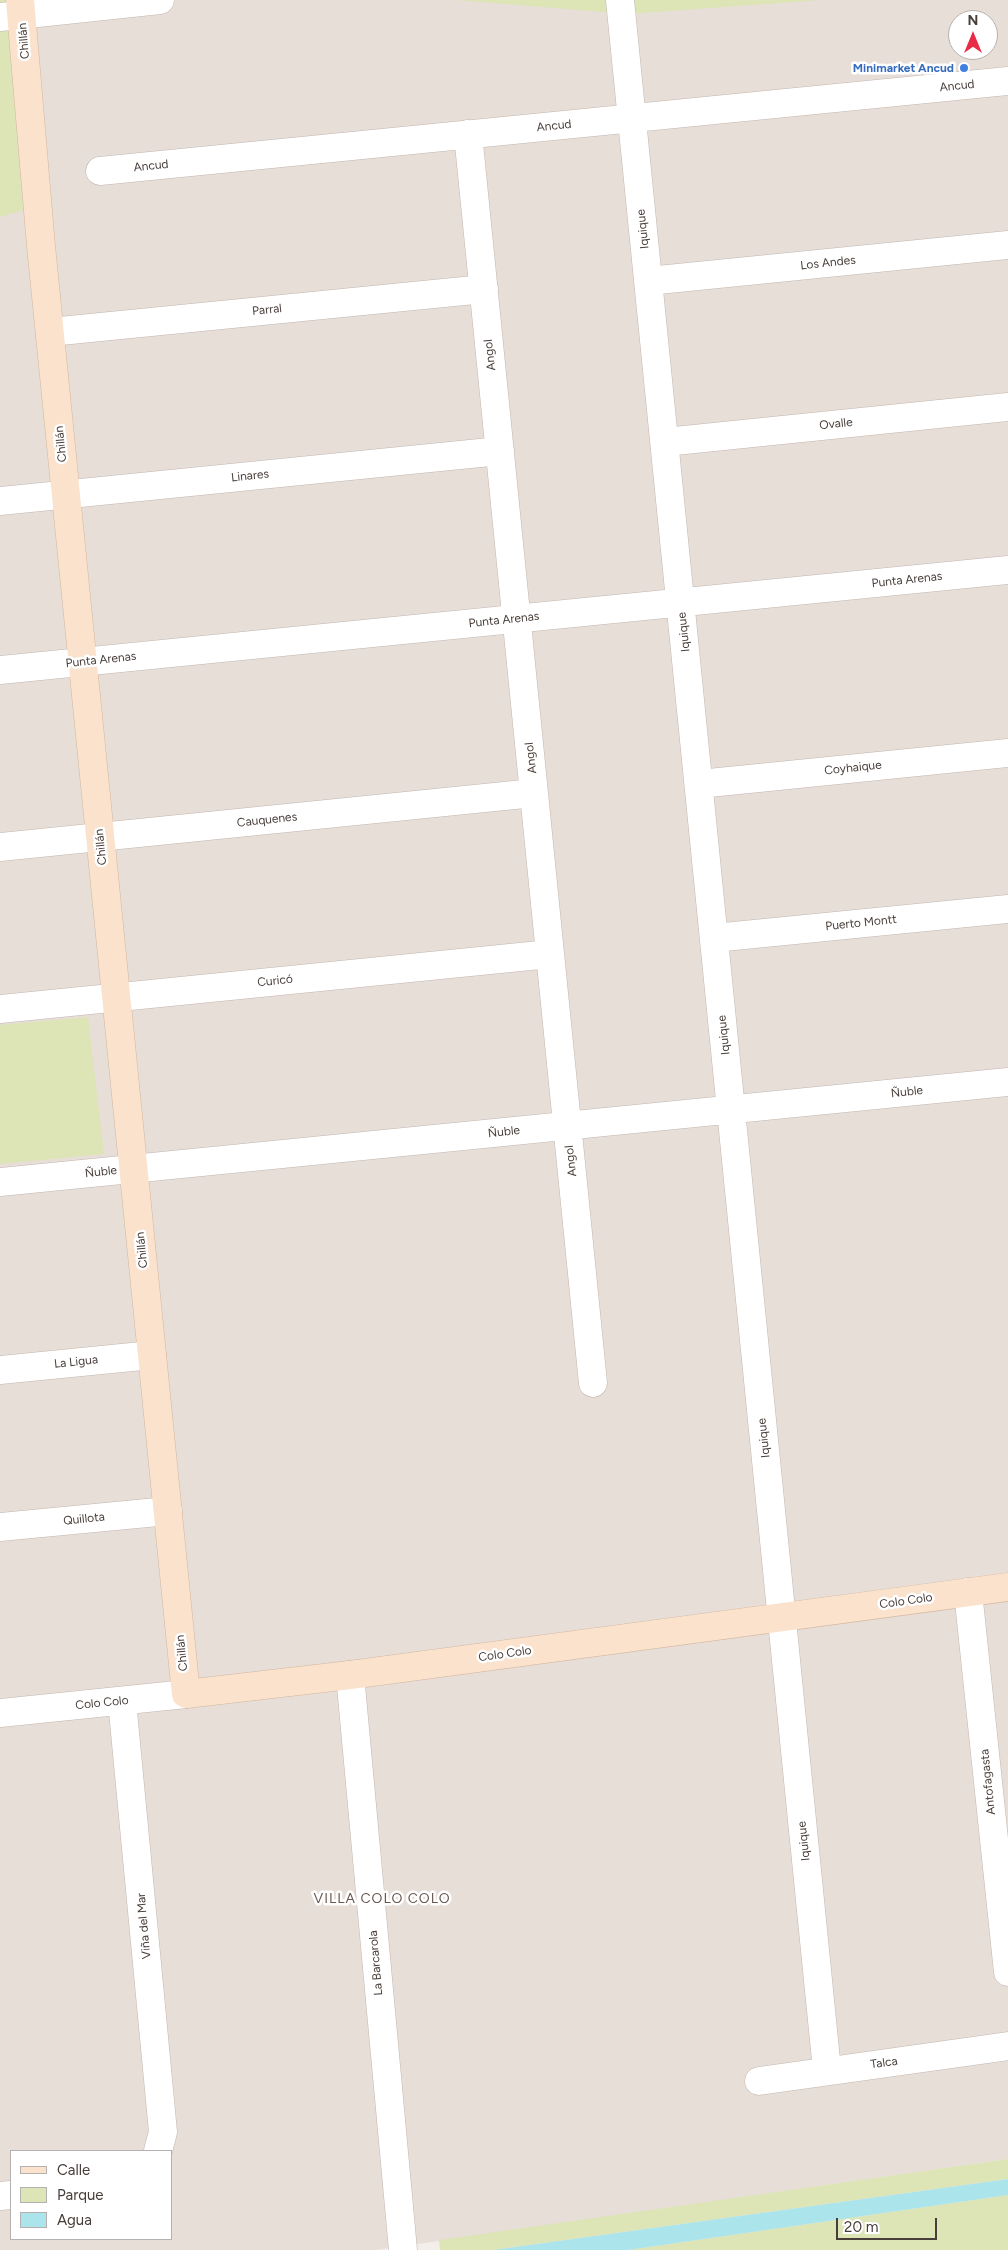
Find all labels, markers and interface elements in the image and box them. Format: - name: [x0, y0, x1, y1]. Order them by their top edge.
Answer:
- north arrow: [948, 10, 998, 60]
- text: N: [968, 12, 978, 29]
- street label: Chillán: [15, 22, 33, 60]
- place label: Minimarket Ancud: [853, 61, 954, 75]
- marker: Minimarket Ancud: [958, 62, 970, 74]
- street label: Ancud: [939, 77, 975, 95]
- street label: Ancud: [536, 117, 572, 135]
- street label: Ancud: [133, 157, 169, 175]
- street label: Iquique: [634, 208, 652, 250]
- street label: Los Andes: [800, 253, 856, 273]
- street label: Parral: [251, 301, 283, 319]
- street label: Angol: [481, 339, 499, 371]
- street label: Ovalle: [819, 415, 853, 433]
- street label: Chillán: [52, 425, 70, 463]
- street label: Linares: [230, 467, 270, 485]
- street label: Punta Arenas: [871, 569, 943, 591]
- street label: Punta Arenas: [468, 609, 540, 631]
- street label: Iquique: [675, 611, 693, 653]
- street label: Punta Arenas: [65, 649, 137, 671]
- street label: Angol: [522, 742, 540, 774]
- street label: Coyhaique: [824, 758, 882, 778]
- street label: Cauquenes: [236, 810, 298, 830]
- street label: Chillán: [92, 828, 110, 866]
- street label: Puerto Montt: [825, 912, 897, 934]
- street label: Curicó: [257, 972, 293, 990]
- street label: Iquique: [715, 1014, 733, 1056]
- street label: Ñuble: [890, 1083, 924, 1101]
- street label: Ñuble: [487, 1123, 521, 1141]
- street label: Angol: [562, 1145, 580, 1177]
- street label: Ñuble: [84, 1163, 118, 1181]
- street label: Chillán: [133, 1231, 151, 1269]
- street label: La Ligua: [53, 1353, 99, 1371]
- street label: Iquique: [755, 1417, 773, 1459]
- street label: Quillota: [63, 1510, 105, 1528]
- street label: Colo Colo: [879, 1590, 933, 1612]
- street label: Chillán: [173, 1634, 191, 1672]
- street label: Colo Colo: [478, 1643, 532, 1665]
- street label: Colo Colo: [75, 1693, 129, 1713]
- street label: Antofagasta: [977, 1748, 999, 1816]
- street label: Iquique: [795, 1820, 813, 1862]
- district label: VILLA COLO COLO: [312, 1891, 452, 1907]
- street label: Viña del Mar: [134, 1892, 154, 1960]
- street label: La Barcarola: [366, 1930, 386, 1996]
- street label: Talca: [870, 2054, 898, 2072]
- legend: [10, 2150, 172, 2240]
- text: Calle: [57, 2161, 90, 2179]
- text: Parque: [57, 2186, 104, 2204]
- scale bar: [838, 2208, 939, 2240]
- text: Agua: [57, 2211, 92, 2229]
- text: 20 m: [844, 2218, 878, 2236]

